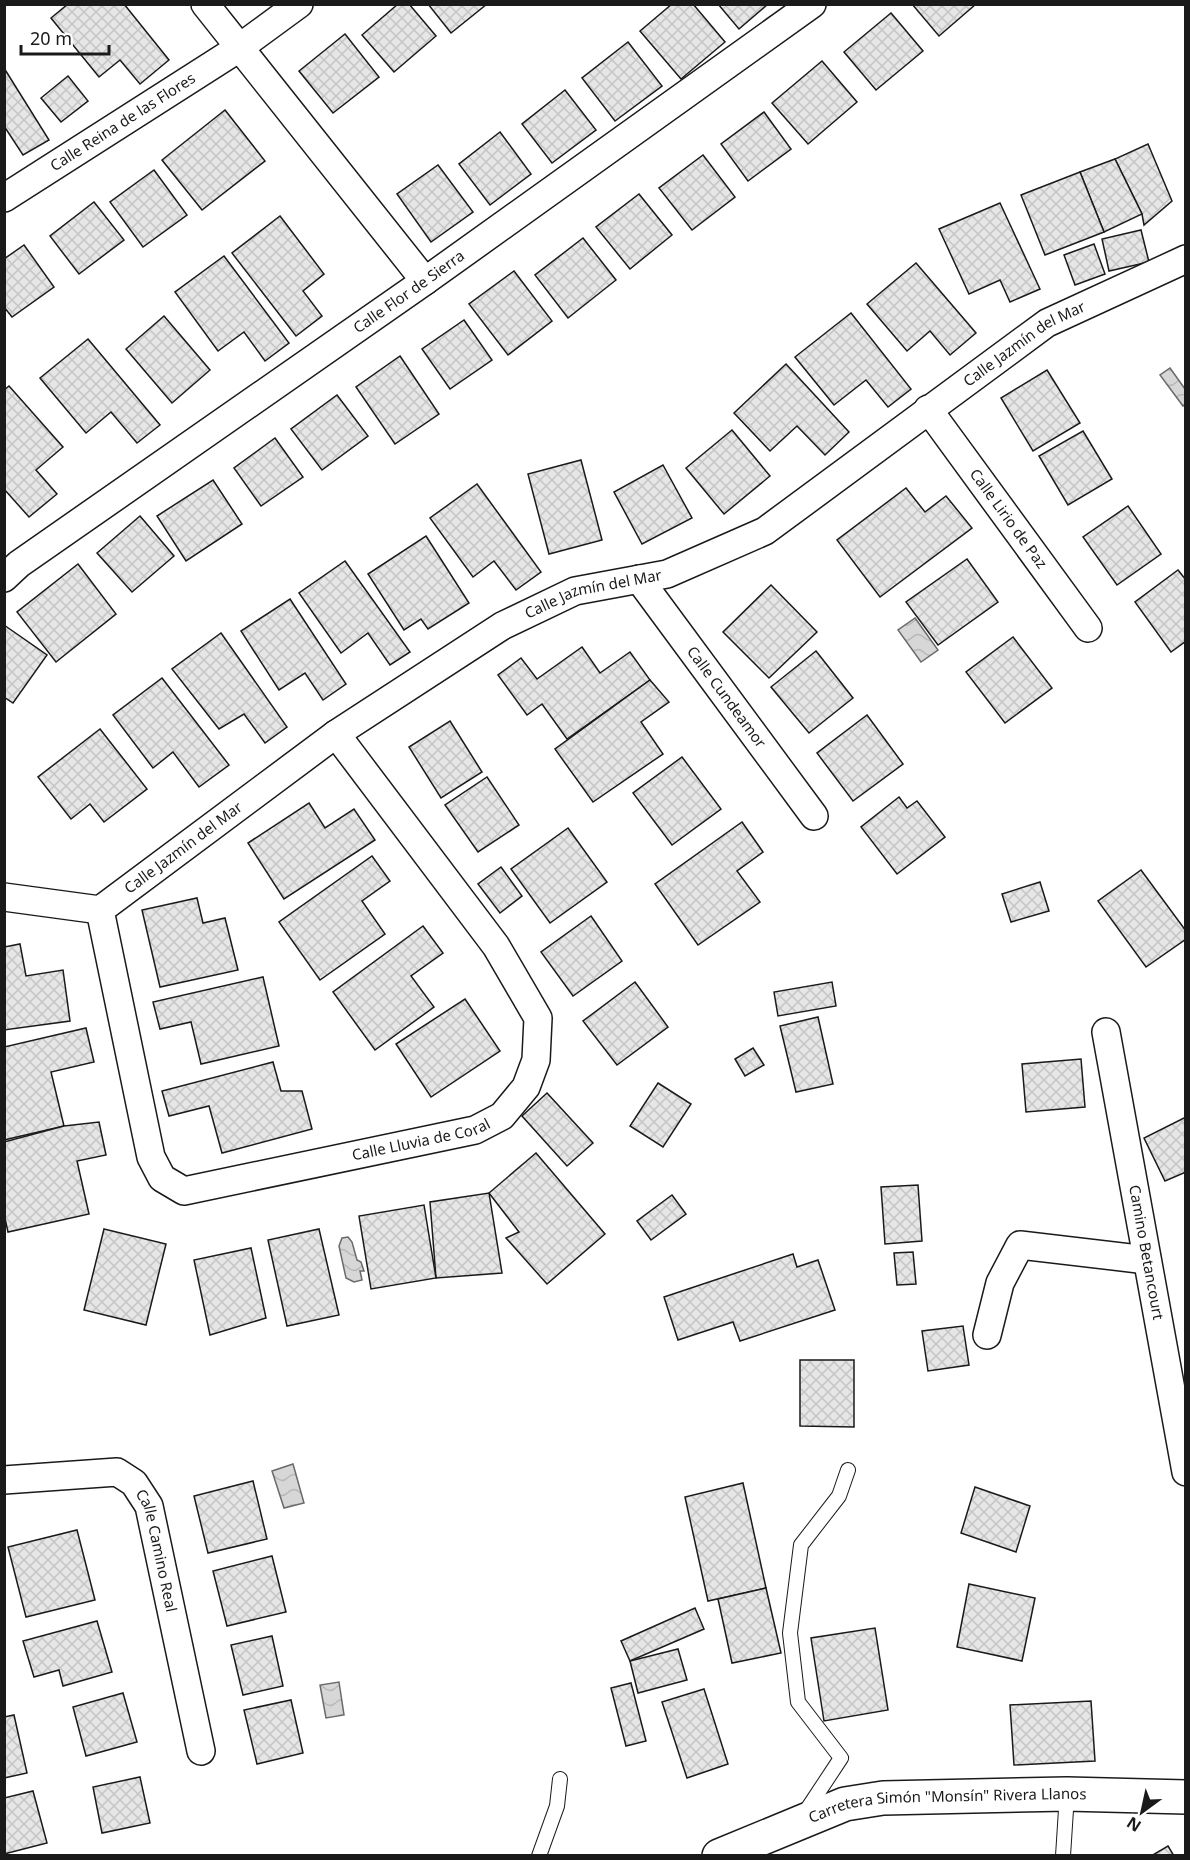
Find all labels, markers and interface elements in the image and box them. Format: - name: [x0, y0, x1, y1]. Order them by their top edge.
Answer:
- scale bar: [21, 18, 110, 56]
- text: 20 m: [30, 26, 72, 50]
- street label: Calle Reina de las Flores: [46, 67, 199, 175]
- street label: Calle Flor de Sierra: [349, 245, 468, 337]
- street label: Calle Jazmín del Mar: [959, 296, 1088, 390]
- street label: Calle Lirio de Paz: [966, 464, 1052, 572]
- street label: Calle Jazmín del Mar: [521, 564, 663, 623]
- street label: Calle Cundeamor: [683, 642, 771, 751]
- street label: Calle Jazmín del Mar: [120, 796, 246, 898]
- street label: Calle Lluvia de Coral: [350, 1113, 493, 1165]
- street label: Camino Betancourt: [1125, 1183, 1169, 1322]
- street label: Calle Camino Real: [132, 1485, 182, 1614]
- north arrow: [1112, 1782, 1172, 1842]
- street label: Carretera Simón "Monsín" Rivera Llanos: [805, 1783, 1087, 1827]
- text: N: [1122, 1812, 1145, 1837]

